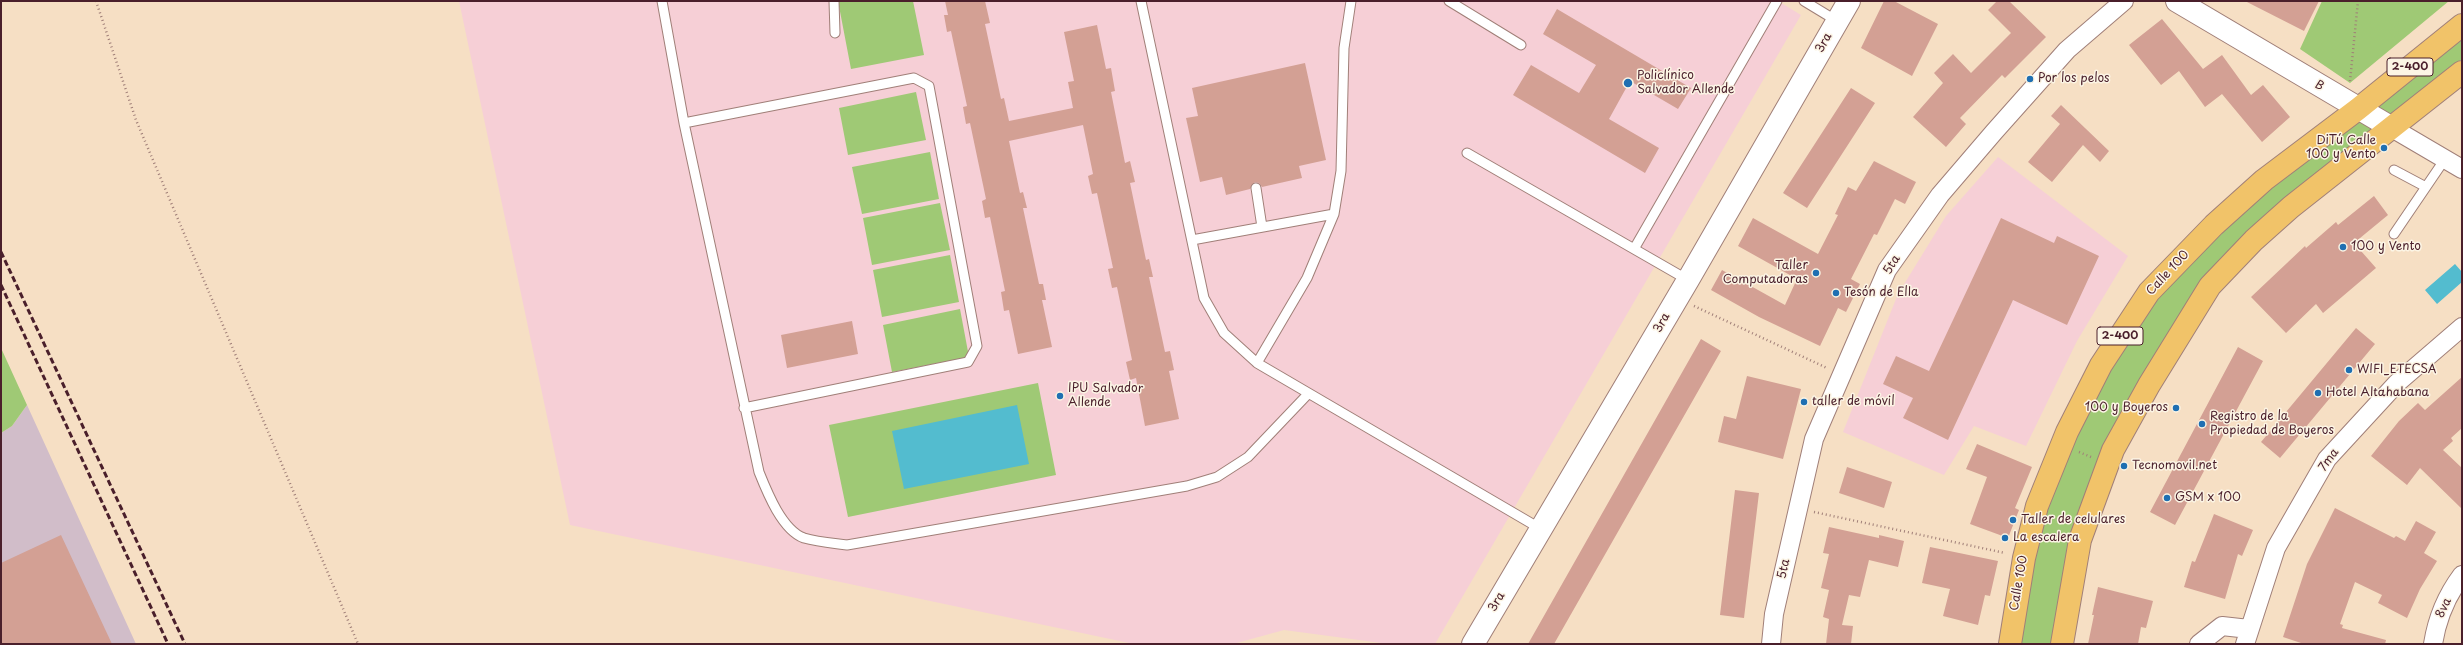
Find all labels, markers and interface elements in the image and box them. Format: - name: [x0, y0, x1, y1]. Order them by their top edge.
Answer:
- street label: 3ra: [1813, 30, 1835, 56]
- road number: 2-400: [2387, 58, 2433, 76]
- place label: Policlínico Salvador Allende: [1637, 69, 1734, 97]
- place label: Por los pelos: [2038, 72, 2110, 86]
- marker: Por los pelos: [2025, 74, 2035, 84]
- marker: Policlínico Salvador Allende: [1622, 77, 1634, 89]
- street label: B: [2312, 78, 2326, 94]
- place label: DiTú Calle 100 y Vento: [2306, 134, 2376, 162]
- marker: DiTú Calle 100 y Vento: [2379, 143, 2389, 153]
- place label: 100 y Vento: [2351, 240, 2421, 254]
- marker: 100 y Vento: [2338, 242, 2348, 252]
- street label: Calle 100: [2144, 248, 2192, 298]
- street label: 5ta: [1881, 253, 1903, 277]
- place label: Taller Computadoras: [1723, 259, 1808, 287]
- marker: Taller Computadoras: [1811, 268, 1821, 278]
- place label: Tesón de Ella: [1844, 286, 1918, 300]
- marker: Tesón de Ella: [1831, 288, 1841, 298]
- street label: 3ra: [1651, 310, 1673, 336]
- road number: 2-400: [2097, 327, 2143, 345]
- place label: WIFI_ETECSA: [2357, 363, 2437, 377]
- marker: WIFI_ETECSA: [2344, 365, 2354, 375]
- place label: IPU Salvador Allende: [1068, 382, 1143, 410]
- place label: Hotel Altahabana: [2326, 386, 2429, 400]
- marker: Hotel Altahabana: [2313, 388, 2323, 398]
- marker: IPU Salvador Allende: [1055, 391, 1065, 401]
- place label: taller de móvil: [1812, 395, 1895, 409]
- marker: taller de móvil: [1799, 397, 1809, 407]
- place label: 100 y Boyeros: [2085, 401, 2168, 415]
- marker: 100 y Boyeros: [2171, 403, 2181, 413]
- place label: Registro de la Propiedad de Boyeros: [2210, 410, 2334, 438]
- marker: Registro de la Propiedad de Boyeros: [2197, 419, 2207, 429]
- street label: 7ma: [2316, 446, 2342, 474]
- place label: Tecnomovil.net: [2132, 459, 2217, 473]
- marker: Tecnomovil.net: [2119, 461, 2129, 471]
- place label: GSM x 100: [2175, 491, 2241, 505]
- marker: GSM x 100: [2162, 493, 2172, 503]
- place label: Taller de celulares: [2021, 513, 2125, 527]
- marker: Taller de celulares: [2008, 515, 2018, 525]
- place label: La escalera: [2013, 531, 2079, 545]
- marker: La escalera: [2000, 533, 2010, 543]
- street label: Calle 100: [2007, 554, 2031, 612]
- street label: 5ta: [1775, 558, 1793, 580]
- street label: 3ra: [1486, 589, 1508, 615]
- street label: 8va: [2433, 596, 2455, 620]

